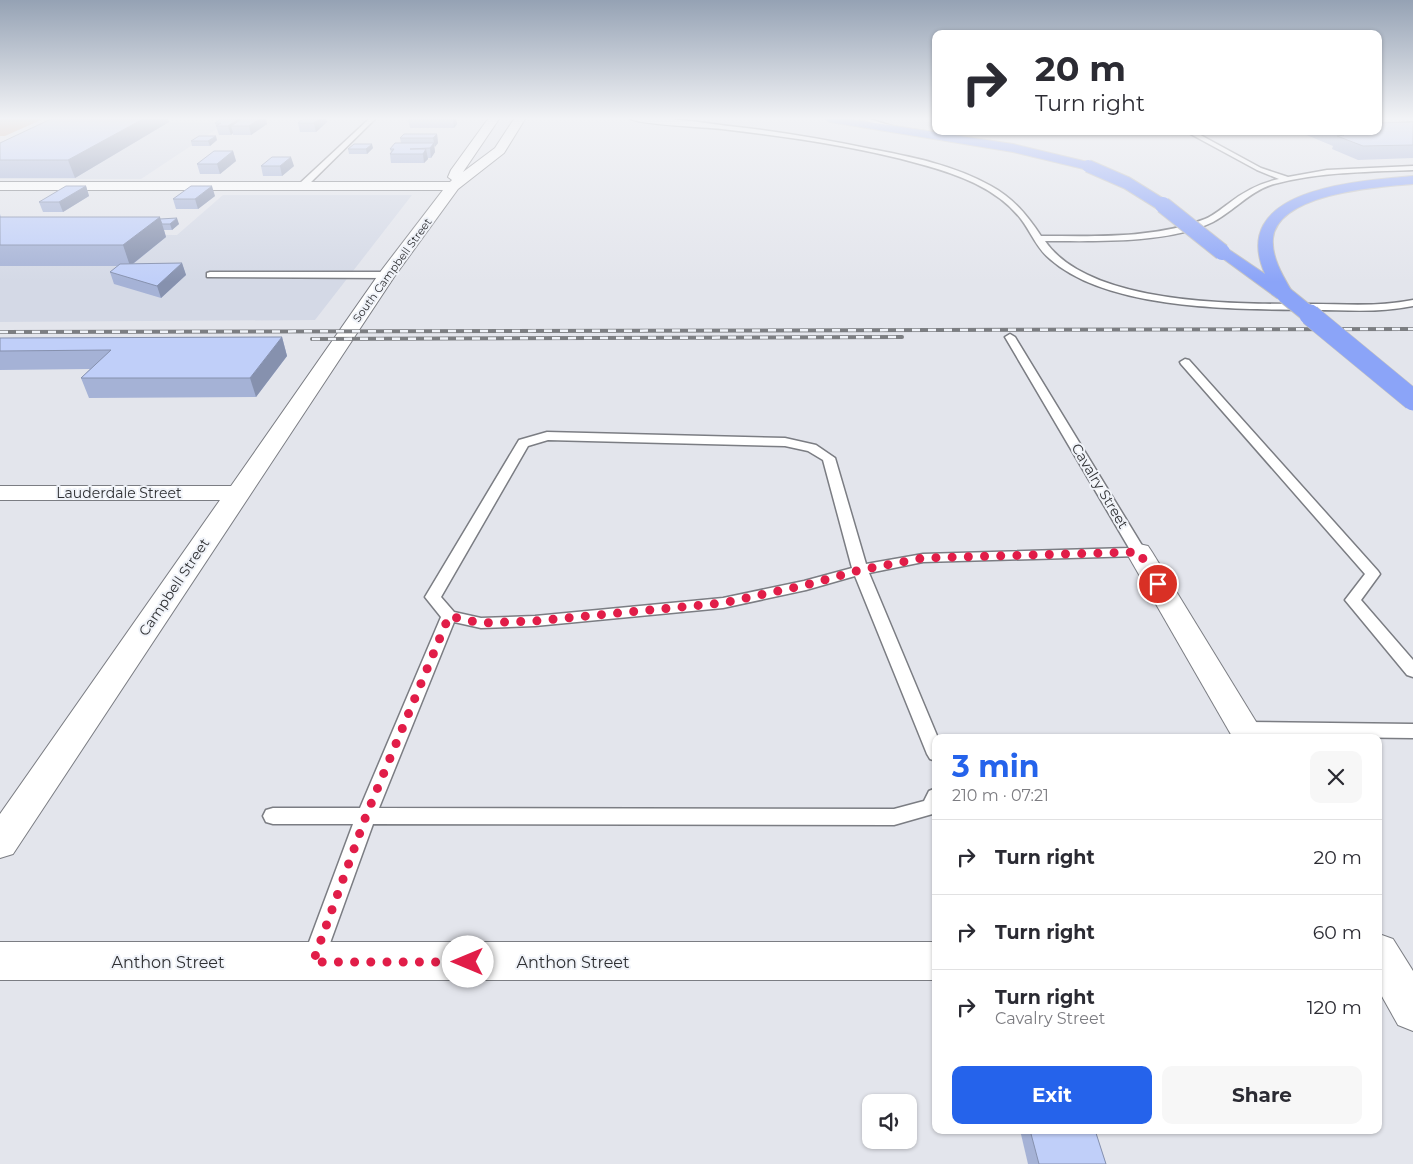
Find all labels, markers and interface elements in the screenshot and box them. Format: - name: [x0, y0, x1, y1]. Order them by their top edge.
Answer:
- text: 20 m: [1035, 47, 1126, 90]
- icon: right: [952, 50, 1017, 115]
- text: Turn right: [1035, 90, 1145, 117]
- street label: South Campbell Street: [350, 215, 435, 325]
- street label: Cavalry Street: [1067, 440, 1133, 532]
- street label: Lauderdale Street: [56, 484, 182, 502]
- street label: Campbell Street: [135, 534, 213, 639]
- pin: [1137, 563, 1179, 605]
- icon: arrive: [1144, 570, 1172, 598]
- text: 3 min: [952, 748, 1039, 785]
- button: close: [1310, 751, 1362, 803]
- text: 210 m · 07:21: [952, 786, 1049, 805]
- icon: right: [952, 843, 980, 871]
- text: Turn right: [995, 846, 1095, 869]
- text: 20 m: [1314, 846, 1362, 869]
- icon: right: [952, 918, 980, 946]
- text: Turn right: [995, 921, 1095, 944]
- text: 60 m: [1313, 921, 1362, 944]
- position arrow: [441, 935, 493, 987]
- street label: Anthon Street: [111, 953, 225, 972]
- street label: Anthon Street: [516, 953, 630, 972]
- text: Turn right: [995, 986, 1095, 1009]
- icon: right: [952, 993, 980, 1021]
- text: 120 m: [1307, 996, 1362, 1019]
- text: Cavalry Street: [995, 1009, 1105, 1028]
- button: Exit: [952, 1066, 1152, 1124]
- button: Share: [1162, 1066, 1362, 1124]
- map controls: [862, 1094, 917, 1149]
- button: sound: [862, 1094, 917, 1149]

